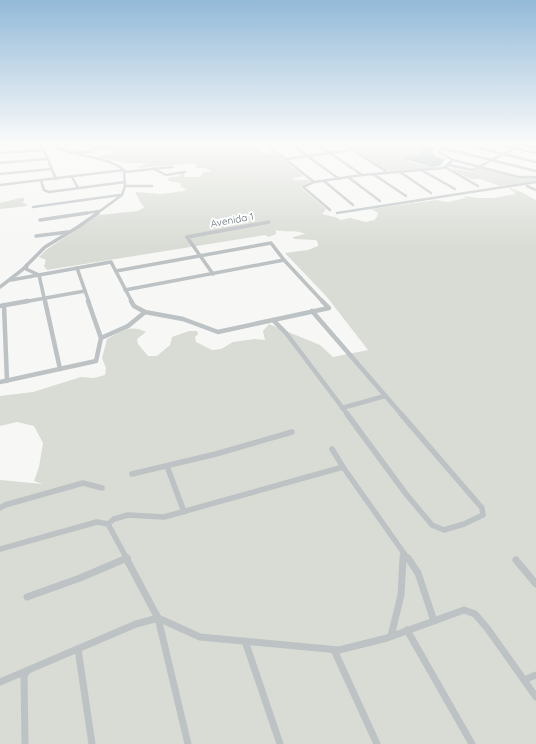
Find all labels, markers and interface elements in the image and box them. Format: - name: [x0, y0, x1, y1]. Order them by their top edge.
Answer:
- street label: Avenida 1: [209, 210, 255, 230]

